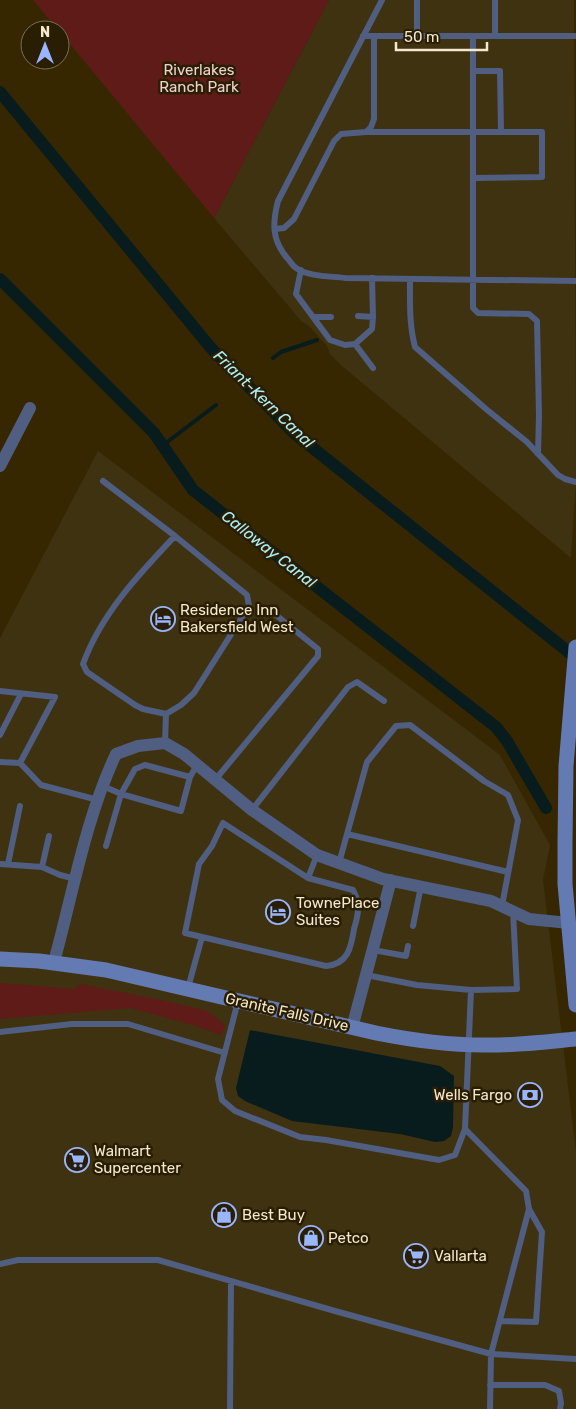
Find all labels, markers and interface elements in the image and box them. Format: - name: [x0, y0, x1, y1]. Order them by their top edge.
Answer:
- north arrow: [20, 20, 70, 70]
- scale bar: [396, 20, 487, 52]
- text: N: [40, 24, 50, 41]
- text: 50 m: [404, 28, 439, 46]
- park label: Riverlakes Ranch Park: [159, 61, 239, 96]
- water label: Friant-Kern Canal: [210, 346, 319, 453]
- water label: Calloway Canal: [218, 506, 321, 592]
- place label: Residence Inn Bakersfield West: [180, 601, 294, 636]
- hotel icon: Residence Inn Bakersfield West: [150, 606, 176, 632]
- place label: TownePlace Suites: [296, 894, 379, 929]
- hotel icon: TownePlace Suites: [265, 899, 291, 925]
- street label: Granite Falls Drive: [224, 989, 350, 1035]
- bank icon: Wells Fargo: [517, 1082, 543, 1108]
- place label: Wells Fargo: [434, 1086, 512, 1104]
- place label: Walmart Supercenter: [94, 1142, 181, 1177]
- supermarket icon: Walmart Supercenter: [64, 1147, 90, 1173]
- shop icon: Best Buy: [211, 1202, 237, 1228]
- place label: Best Buy: [242, 1206, 305, 1224]
- shop icon: Petco: [298, 1225, 324, 1251]
- place label: Petco: [328, 1229, 369, 1247]
- supermarket icon: Vallarta: [403, 1243, 429, 1269]
- place label: Vallarta: [434, 1247, 487, 1265]

